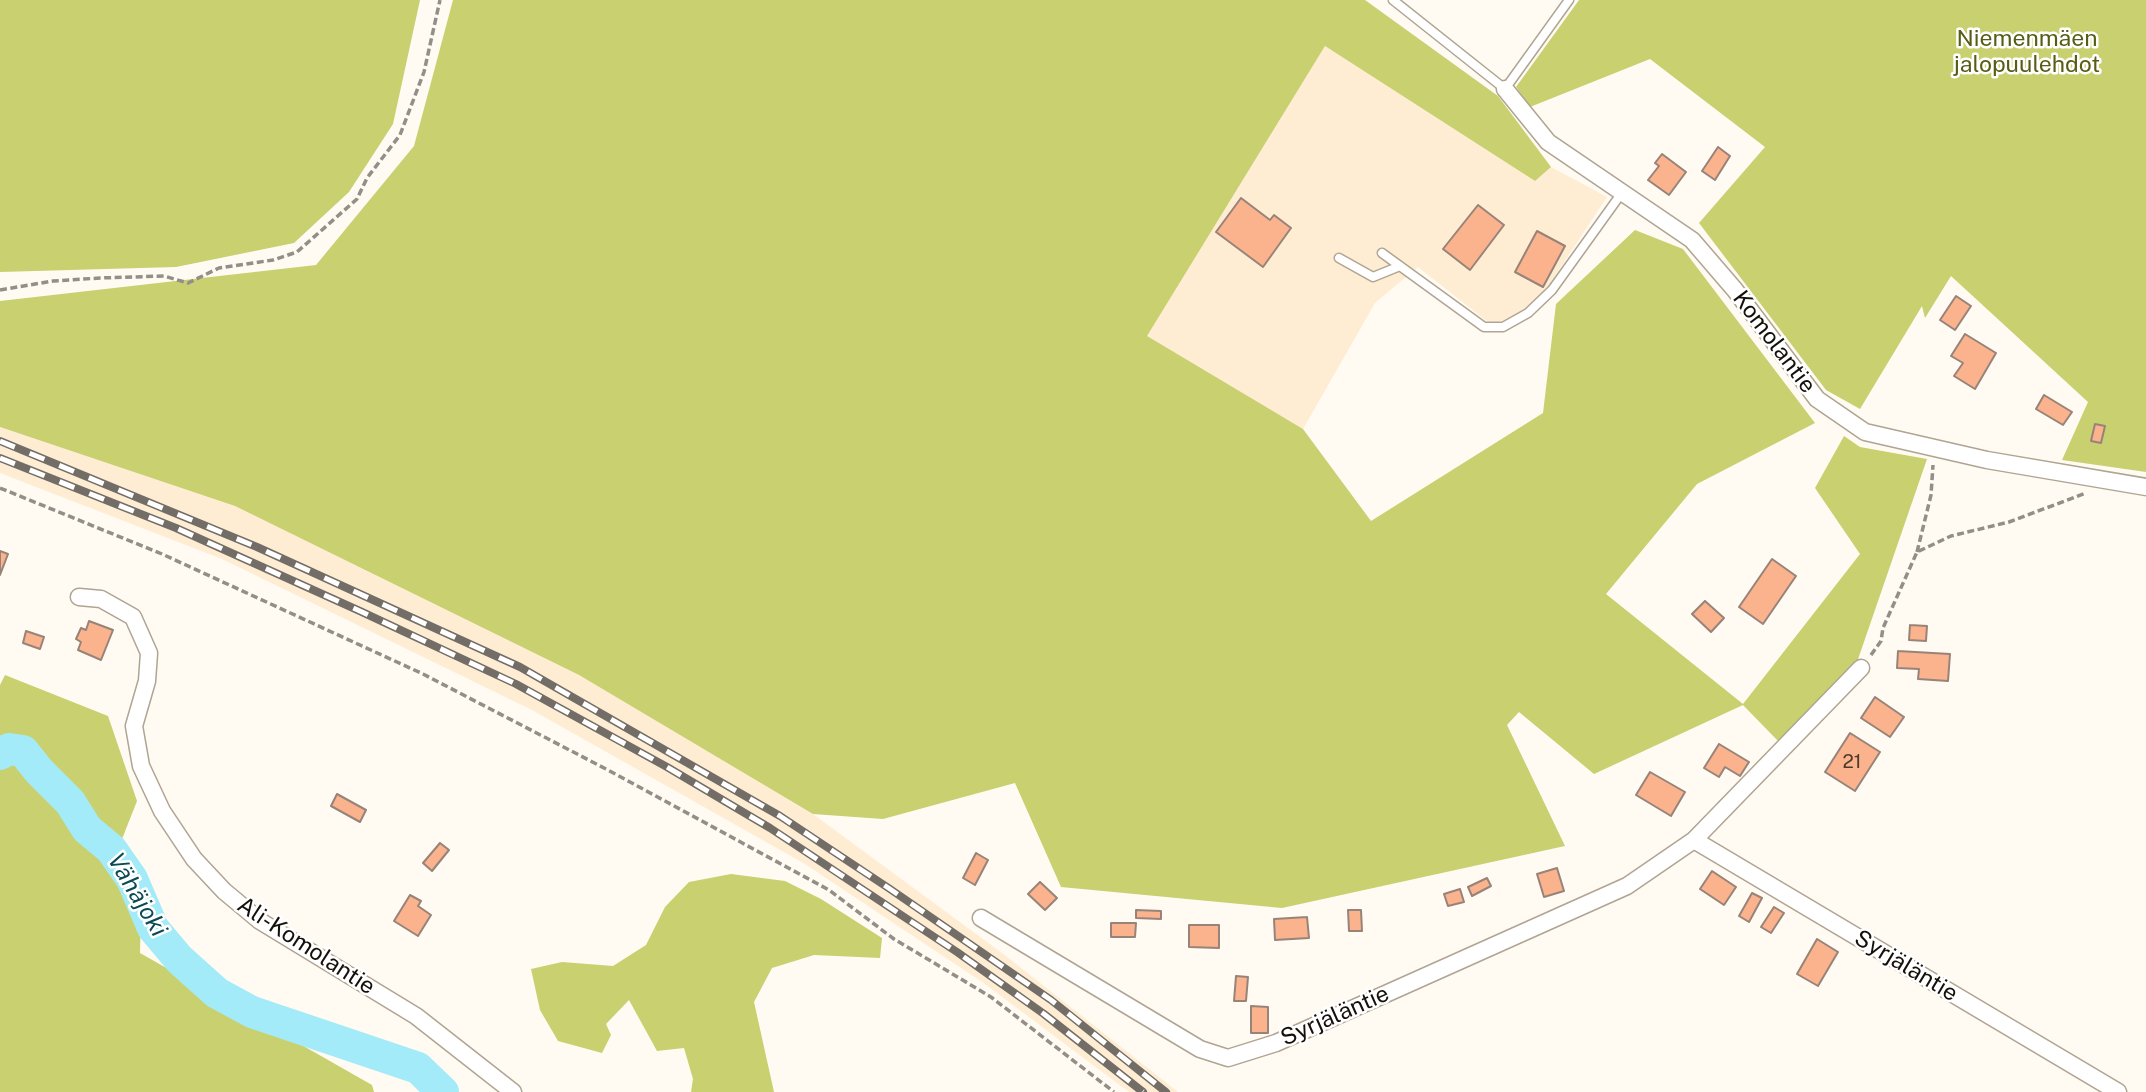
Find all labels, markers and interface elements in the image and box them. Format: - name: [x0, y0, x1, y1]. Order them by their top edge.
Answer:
- park label: Niemenmäen jalopuulehdot: [1954, 25, 2100, 79]
- street label: Komolantie: [1727, 285, 1821, 399]
- house number: 21: [1842, 751, 1862, 773]
- water label: Vähäjoki: [101, 848, 173, 942]
- street label: Ali-Komolantie: [232, 891, 380, 1001]
- street label: Syrjäläntie: [1849, 924, 1963, 1008]
- street label: Syrjäläntie: [1277, 980, 1393, 1052]

